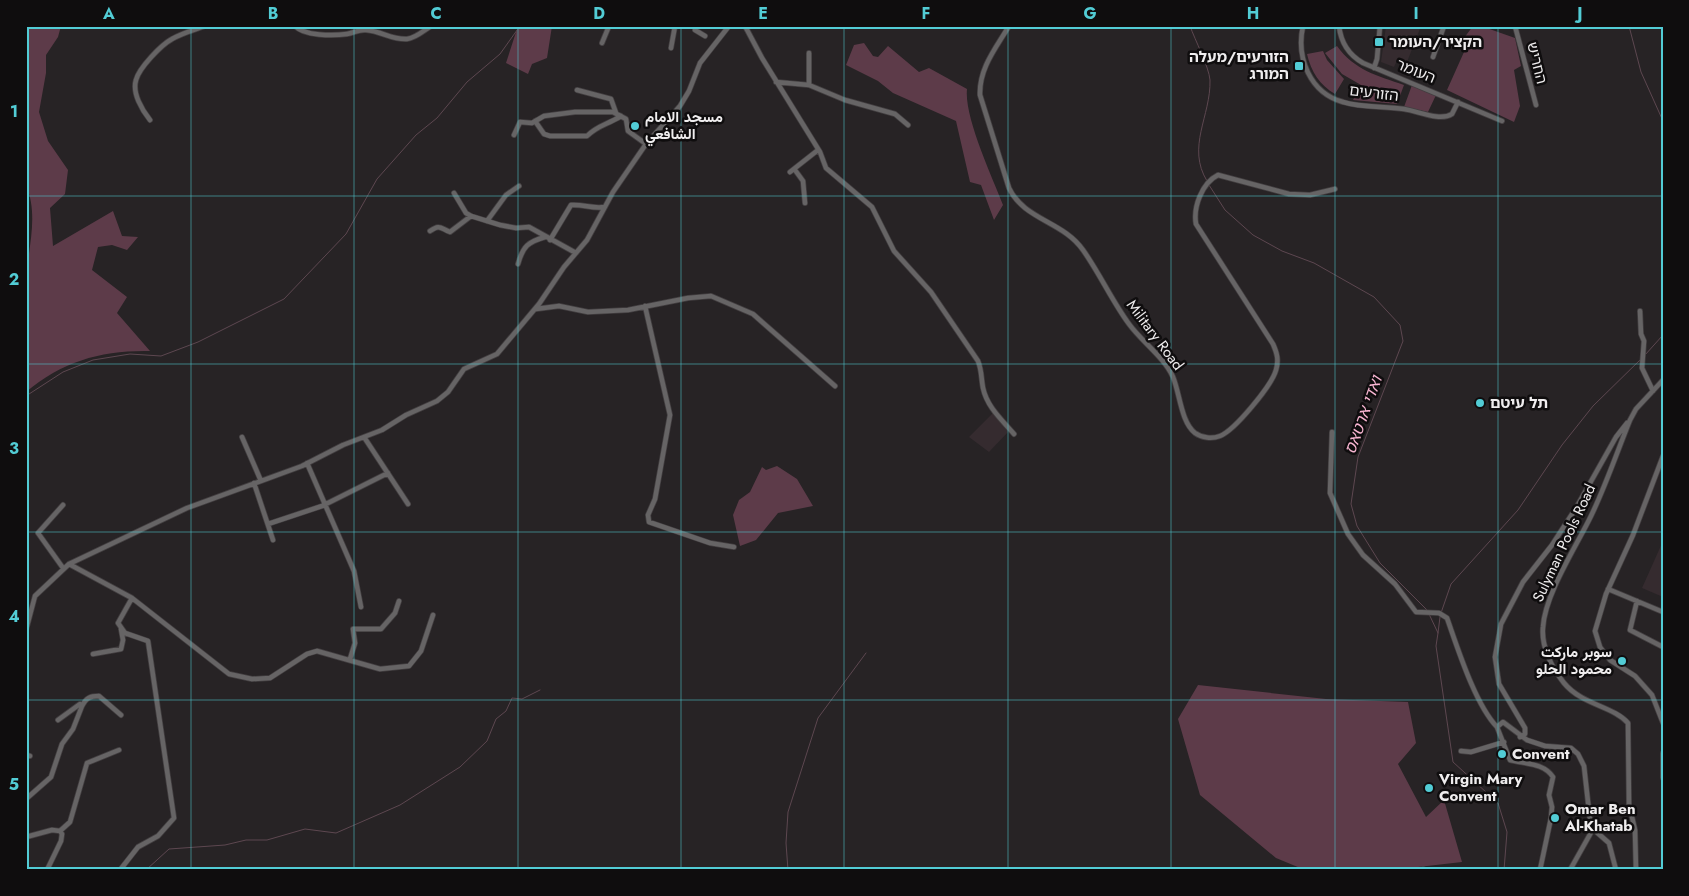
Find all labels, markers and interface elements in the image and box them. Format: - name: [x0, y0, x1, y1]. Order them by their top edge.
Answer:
- text: A: [102, 2, 115, 25]
- text: B: [268, 2, 278, 25]
- text: C: [430, 2, 442, 25]
- text: D: [593, 2, 605, 25]
- text: E: [758, 2, 768, 25]
- text: F: [922, 2, 930, 25]
- text: G: [1083, 2, 1097, 25]
- text: H: [1247, 2, 1259, 25]
- text: I: [1413, 2, 1419, 25]
- text: J: [1574, 2, 1583, 25]
- place label: הקציר/העומר: [1389, 31, 1482, 53]
- marker: הקציר/העומר: [1373, 36, 1385, 48]
- street label: החריש: [1521, 40, 1553, 86]
- place label: הזורעים/מעלה המורג: [1189, 46, 1289, 85]
- street label: העומר: [1393, 53, 1439, 89]
- marker: הזורעים/מעלה המורג: [1293, 60, 1305, 72]
- street label: הזורעים: [1348, 79, 1400, 107]
- text: 1: [10, 100, 18, 123]
- place label: مسجد الامام الشافعي: [645, 106, 723, 147]
- marker: مسجد الامام الشافعي: [629, 120, 641, 132]
- text: 2: [9, 268, 19, 291]
- street label: Military Road: [1121, 295, 1189, 375]
- water label: ואדי ארטאס: [1338, 372, 1388, 457]
- place label: תל עיטם: [1490, 392, 1548, 414]
- marker: תל עיטם: [1474, 397, 1486, 409]
- text: 3: [9, 437, 19, 460]
- street label: Sulyman Pools Road: [1527, 480, 1601, 606]
- text: 4: [8, 605, 20, 628]
- place label: سوبر ماركت محمود الحلو: [1536, 641, 1612, 680]
- marker: سوبر ماركت محمود الحلو: [1616, 655, 1628, 667]
- place label: Convent: [1512, 743, 1570, 765]
- marker: Convent: [1496, 748, 1508, 760]
- place label: Virgin Mary Convent: [1438, 768, 1523, 807]
- text: 5: [9, 773, 19, 796]
- marker: Virgin Mary Convent: [1423, 782, 1435, 794]
- place label: Omar Ben Al-Khatab: [1564, 798, 1636, 837]
- marker: Omar Ben Al-Khatab: [1549, 812, 1561, 824]

